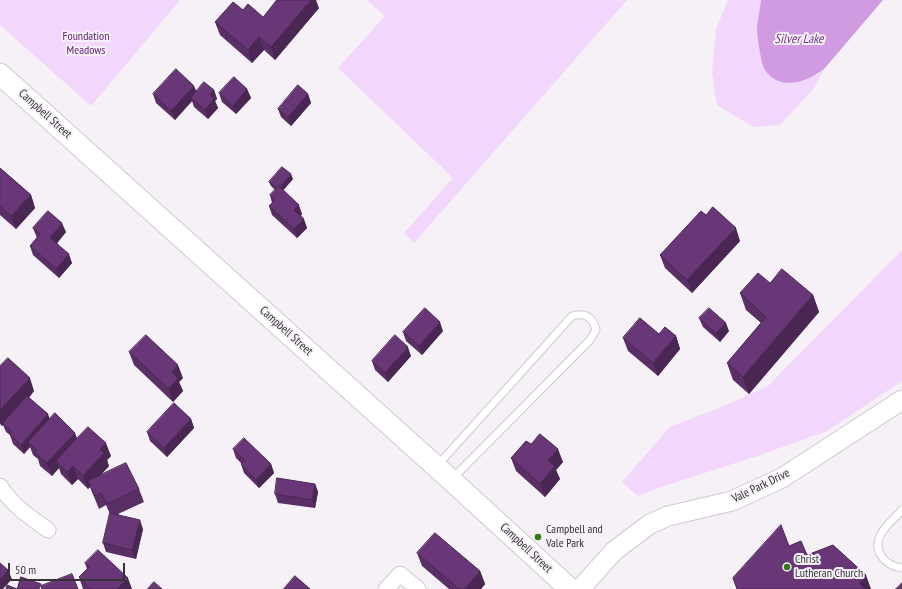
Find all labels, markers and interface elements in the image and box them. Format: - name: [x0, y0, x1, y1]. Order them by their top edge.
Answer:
- park label: Foundation Meadows: [63, 30, 109, 58]
- water label: Silver Lake: [775, 31, 823, 47]
- street label: Campbell Street: [16, 86, 74, 142]
- street label: Campbell Street: [257, 303, 315, 359]
- street label: Vale Park Drive: [730, 466, 792, 506]
- street label: Campbell Street: [497, 520, 555, 576]
- place label: Campbell and Vale Park: [546, 523, 603, 551]
- marker: Campbell and Vale Park: [533, 532, 543, 542]
- place label: Christ Lutheran Church: [795, 553, 863, 581]
- scale bar: [10, 555, 127, 581]
- text: 50 m: [15, 562, 36, 577]
- marker: Christ Lutheran Church: [782, 562, 792, 572]

